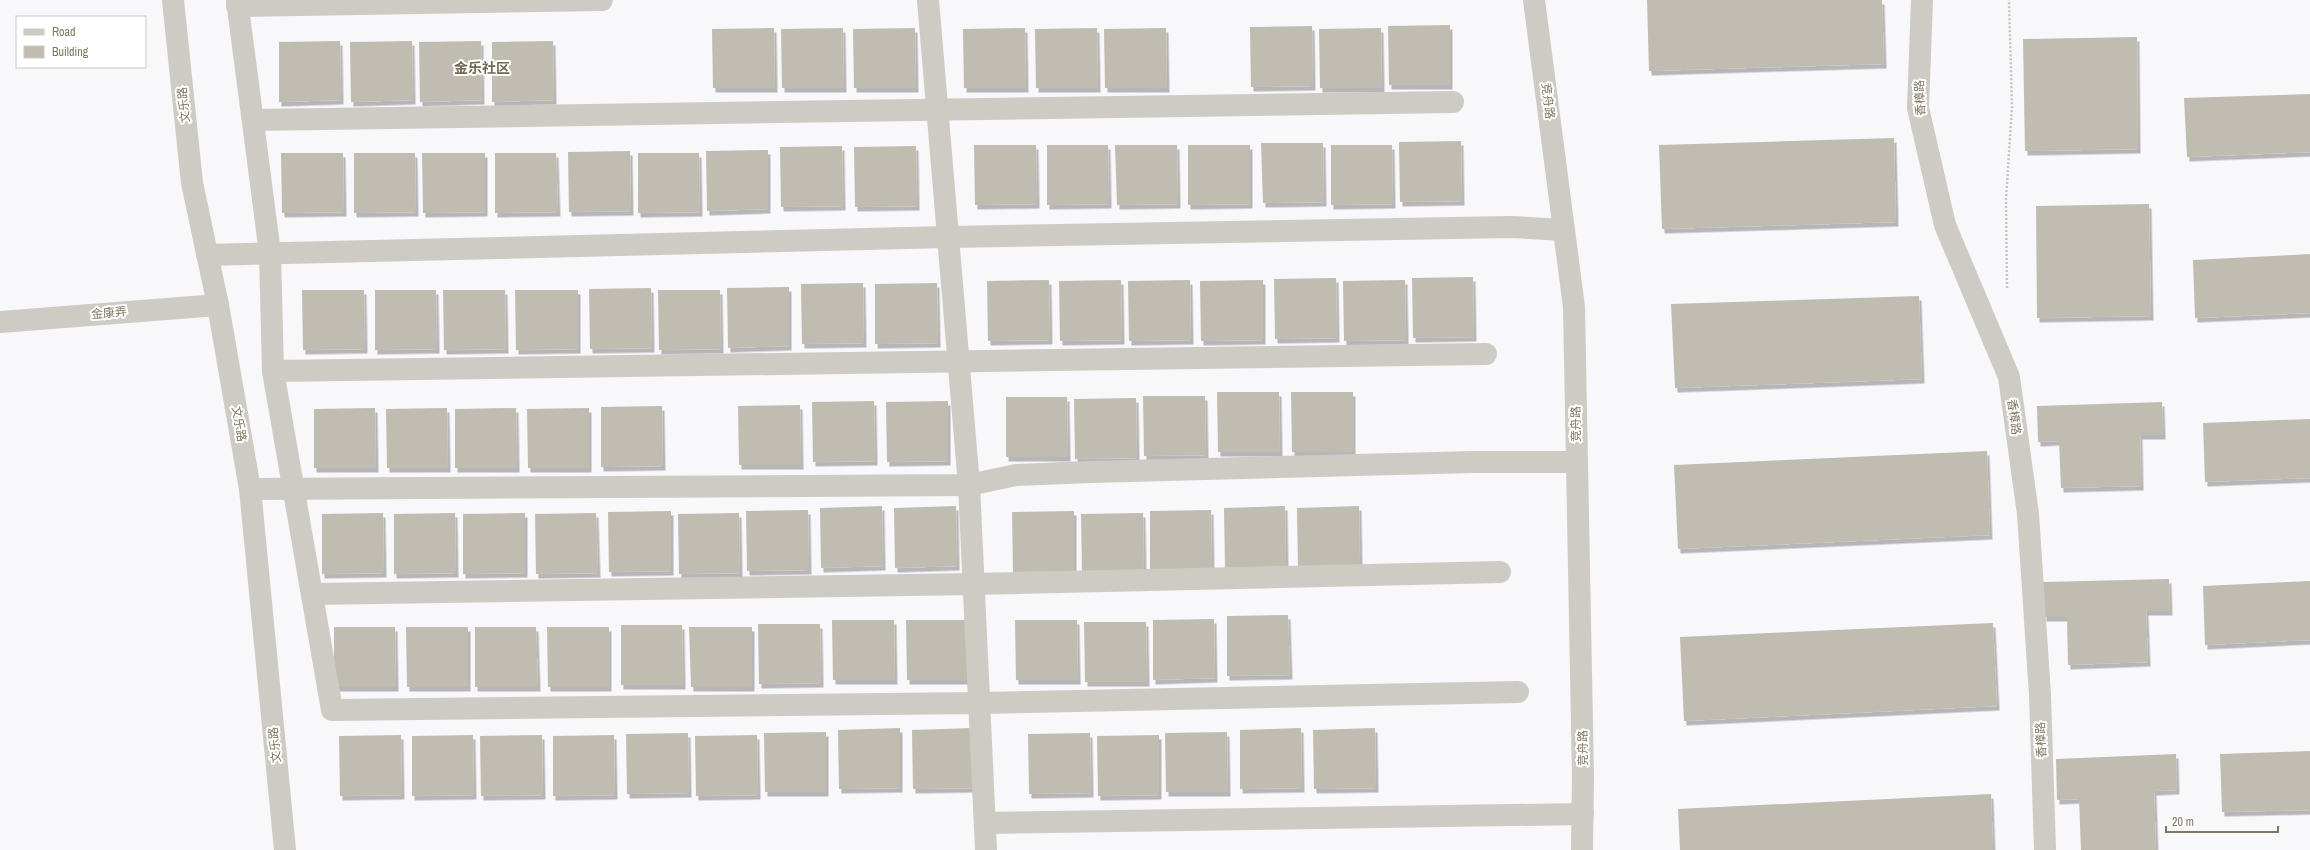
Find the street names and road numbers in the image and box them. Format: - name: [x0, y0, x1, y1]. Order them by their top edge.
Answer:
- street label: 香樟路: [1911, 80, 1929, 116]
- street label: 竞舟路: [1538, 82, 1558, 120]
- street label: 文乐路: [174, 86, 194, 124]
- street label: 金康弄: [90, 303, 128, 323]
- street label: 香樟路: [2004, 398, 2024, 436]
- street label: 文乐路: [228, 405, 250, 443]
- street label: 竞舟路: [1568, 406, 1584, 442]
- street label: 香樟路: [2032, 722, 2050, 758]
- street label: 文乐路: [265, 726, 285, 764]
- street label: 竞舟路: [1575, 730, 1591, 766]

